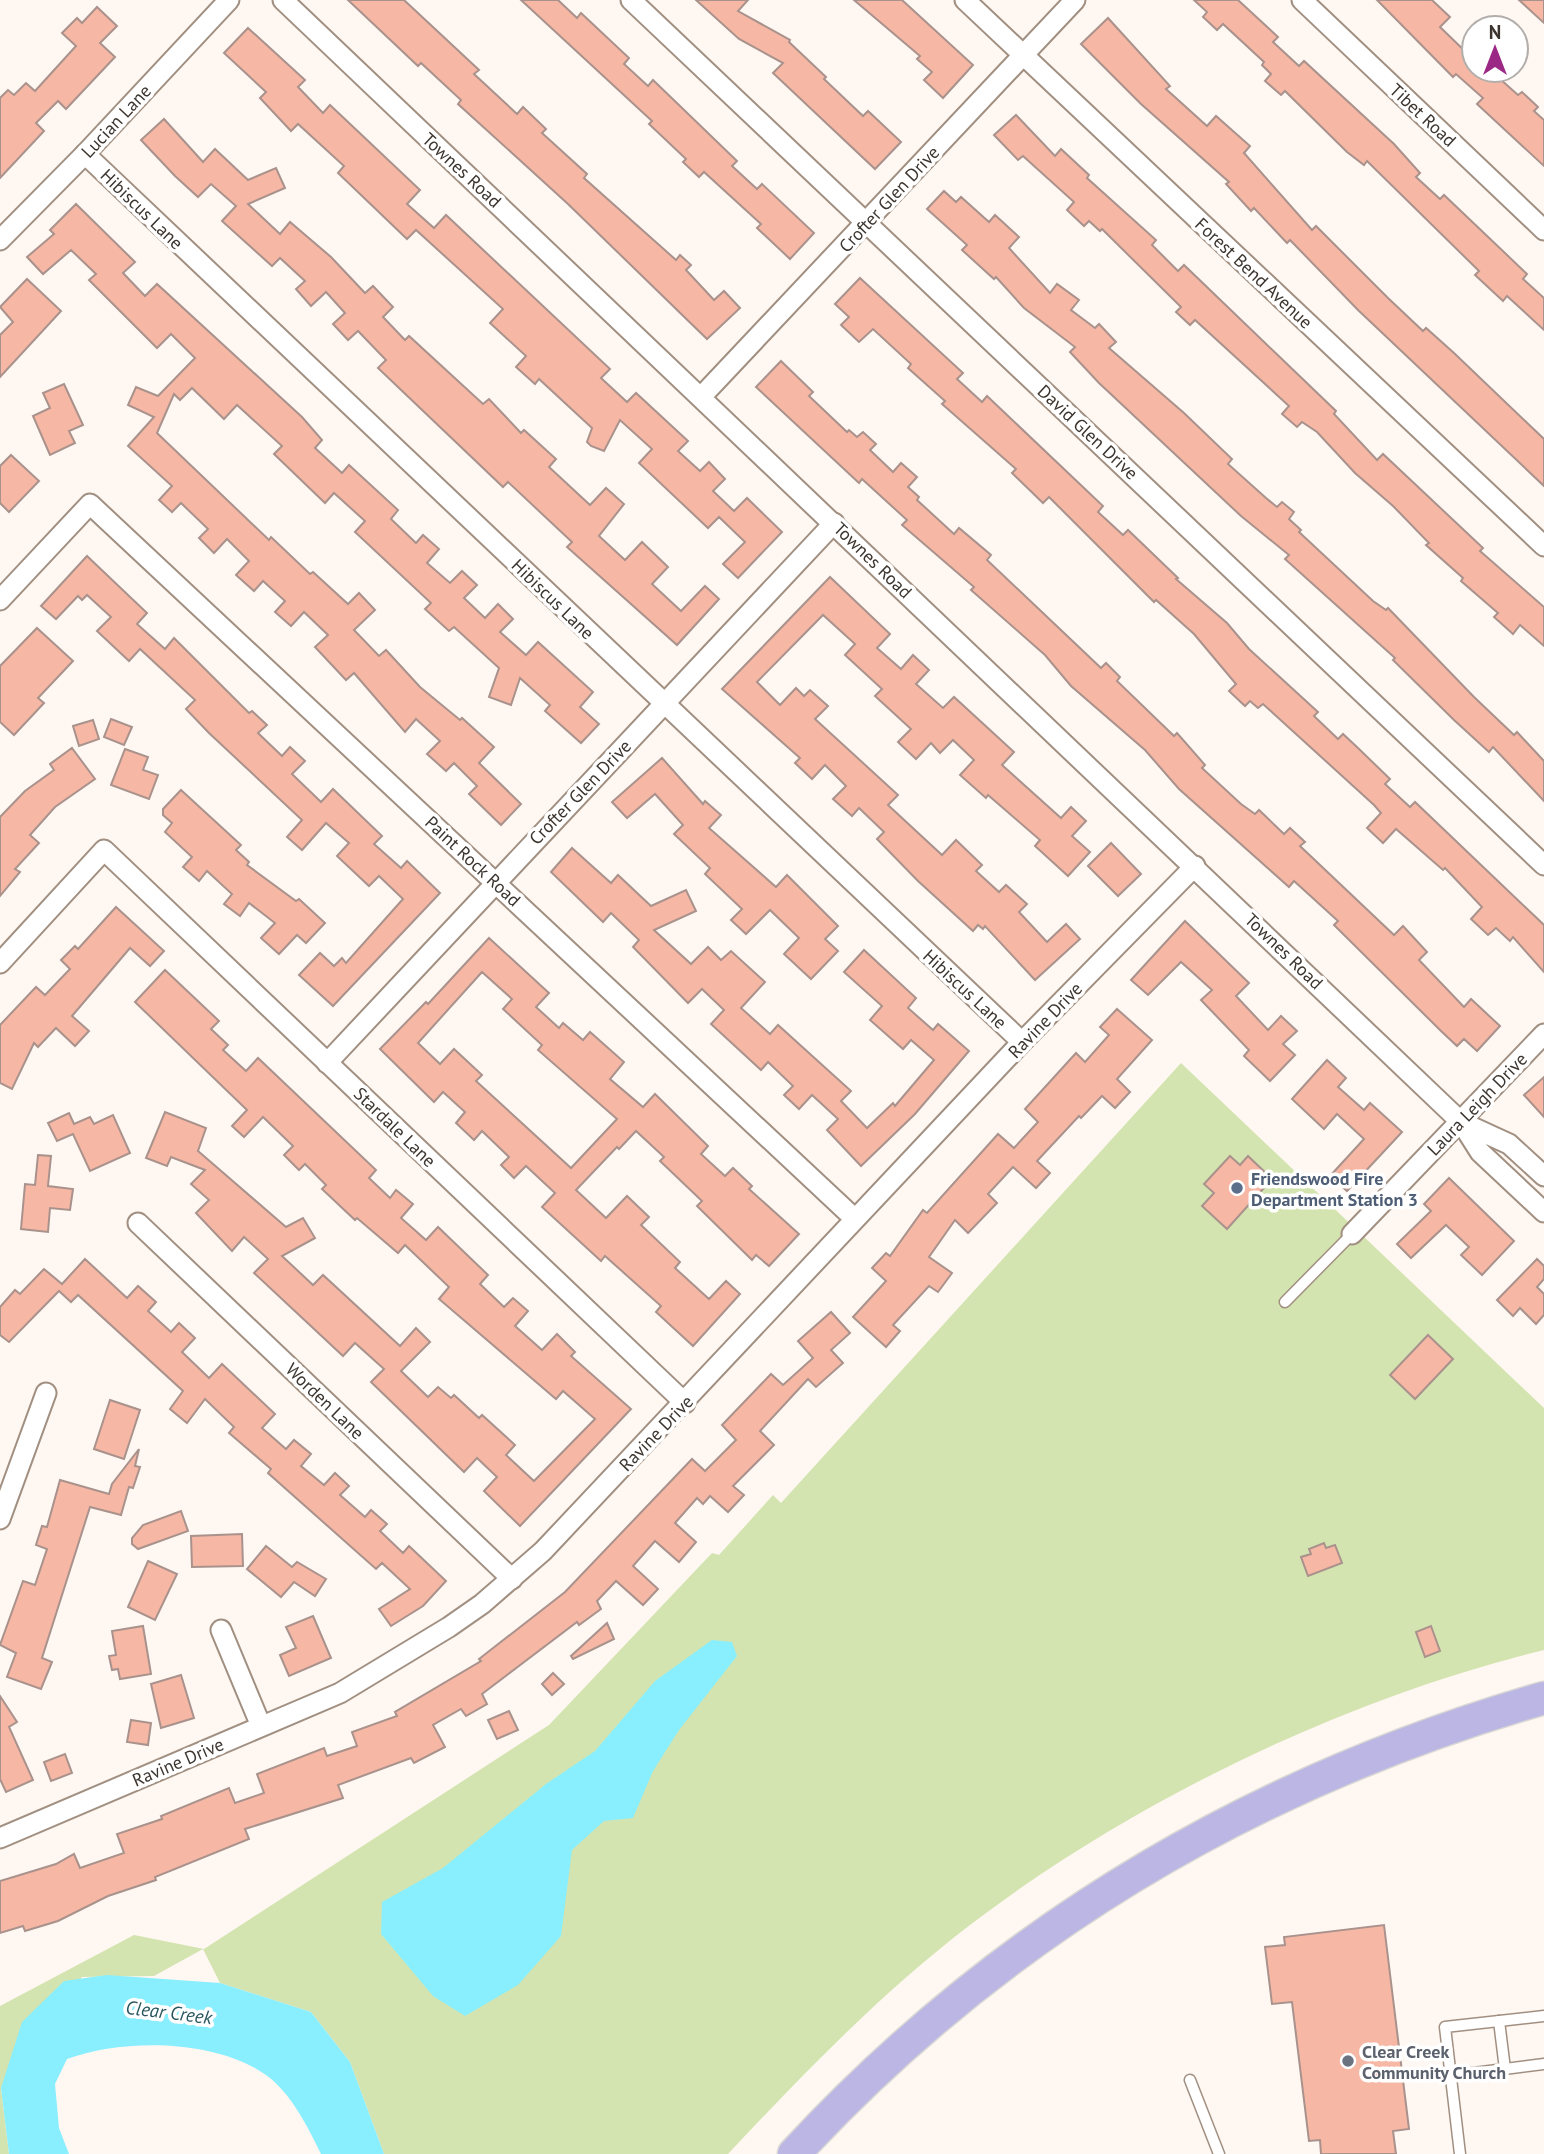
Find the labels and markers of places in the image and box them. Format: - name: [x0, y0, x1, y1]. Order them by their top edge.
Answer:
- place label: Friendswood Fire Department Station 3: [1251, 1167, 1418, 1211]
- marker: Friendswood Fire Department Station 3: [1229, 1180, 1245, 1196]
- place label: Clear Creek Community Church: [1362, 2040, 1506, 2084]
- marker: Clear Creek Community Church: [1340, 2053, 1356, 2069]

